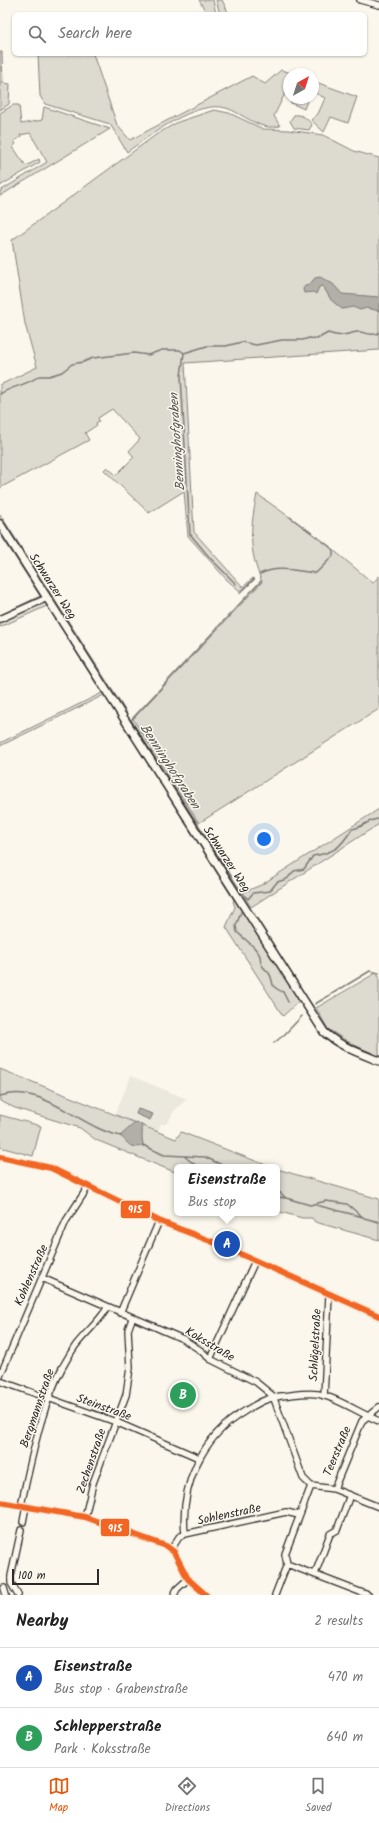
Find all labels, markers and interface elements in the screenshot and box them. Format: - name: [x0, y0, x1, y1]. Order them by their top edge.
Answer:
- search box: [12, 12, 367, 56]
- text: Search here: [58, 22, 132, 46]
- icon: search: [26, 23, 48, 45]
- north arrow: [283, 68, 319, 104]
- water label: Benninghofgraben: [164, 391, 191, 492]
- street label: Schwarzer Weg: [24, 549, 81, 623]
- water label: Benninghofgraben: [134, 720, 206, 815]
- street label: Schwarzer Weg: [198, 822, 255, 896]
- your location: [254, 829, 274, 849]
- popup: [174, 1164, 280, 1216]
- text: Eisenstraße: [188, 1168, 266, 1192]
- text: Bus stop: [188, 1192, 236, 1213]
- line badge: 915: [120, 1200, 151, 1219]
- text: 915: [128, 1201, 144, 1219]
- pin: A: [214, 1229, 240, 1259]
- street label: Kohlenstraße: [9, 1241, 54, 1309]
- street label: Schlägelstraße: [304, 1308, 327, 1382]
- street label: Koksstraße: [181, 1322, 239, 1367]
- street label: Bergmannstraße: [15, 1366, 60, 1450]
- pin: B: [170, 1380, 196, 1410]
- street label: Steinstraße: [74, 1389, 135, 1426]
- street label: Teerstraße: [318, 1423, 357, 1479]
- street label: Zechenstraße: [71, 1425, 112, 1496]
- street label: Sohlenstraße: [195, 1498, 263, 1531]
- line badge: 915: [100, 1518, 130, 1537]
- text: 915: [108, 1520, 124, 1538]
- scale bar: [12, 1567, 99, 1586]
- text: 100 m: [18, 1567, 46, 1585]
- text: Nearby: [16, 1608, 68, 1635]
- text: 2 results: [315, 1611, 363, 1632]
- text: Eisenstraße: [54, 1655, 132, 1679]
- text: A: [25, 1667, 33, 1688]
- text: 470 m: [328, 1667, 363, 1688]
- text: Bus stop · Grabenstraße: [54, 1679, 188, 1700]
- text: Schlepperstraße: [54, 1715, 161, 1739]
- text: B: [25, 1727, 33, 1748]
- text: 640 m: [327, 1727, 363, 1748]
- text: Park · Koksstraße: [54, 1739, 151, 1760]
- tab: Map: [48, 1775, 70, 1817]
- tab: Directions: [165, 1775, 210, 1817]
- tab: Saved: [305, 1775, 331, 1817]

